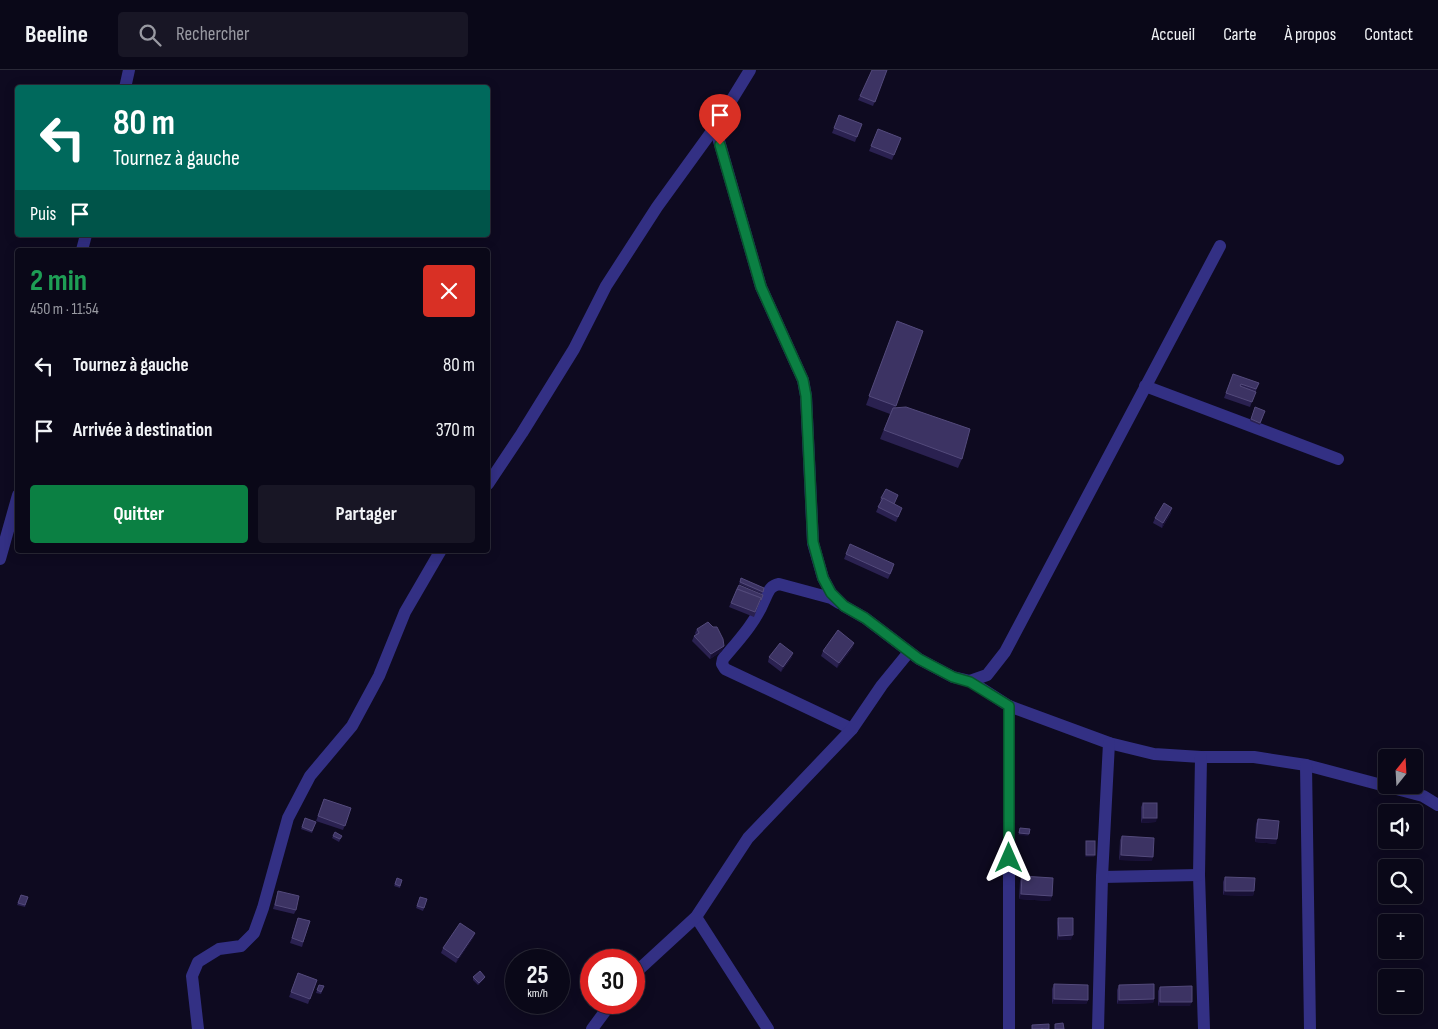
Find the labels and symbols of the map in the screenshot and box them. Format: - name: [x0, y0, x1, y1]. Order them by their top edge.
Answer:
- pin: [699, 94, 741, 145]
- north arrow: [1378, 749, 1422, 794]
- position arrow: [982, 831, 1034, 883]
- speed limit sign: 30: [580, 949, 645, 1014]

